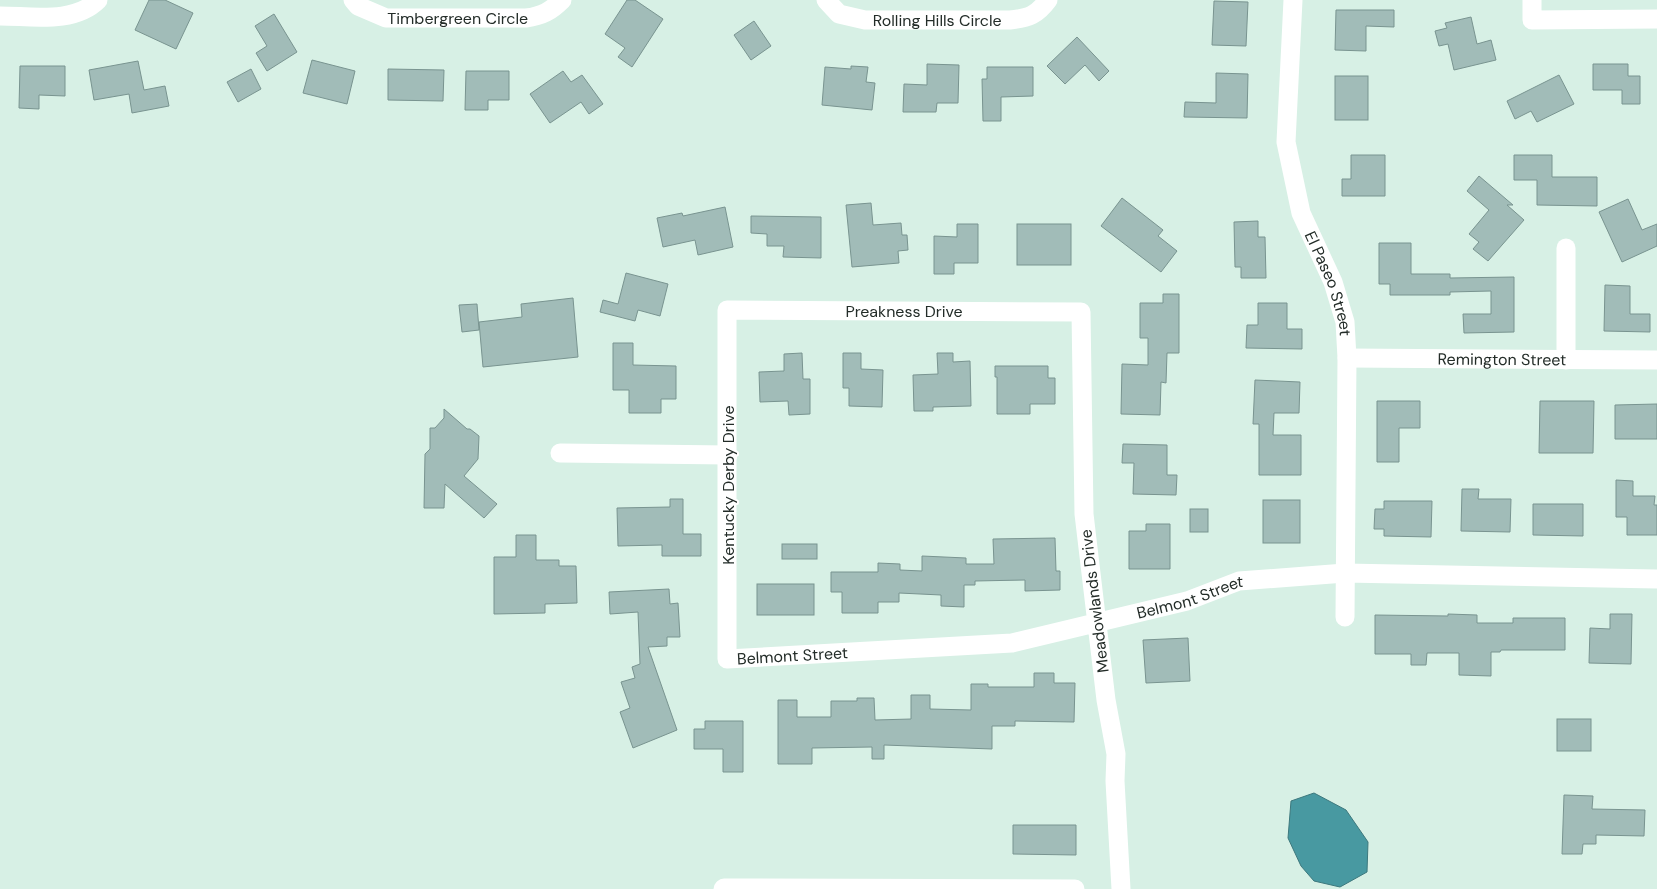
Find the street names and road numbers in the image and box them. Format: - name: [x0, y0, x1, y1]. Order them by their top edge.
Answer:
- street label: Timbergreen Circle: [387, 8, 528, 29]
- street label: Rolling Hills Circle: [873, 10, 1002, 31]
- street label: El Paseo Street: [1300, 228, 1356, 336]
- street label: Preakness Drive: [845, 301, 963, 322]
- street label: Remington Street: [1438, 349, 1566, 370]
- street label: Kentucky Derby Drive: [718, 405, 739, 565]
- street label: Meadowlands Drive: [1075, 528, 1114, 674]
- street label: Belmont Street: [1135, 571, 1244, 624]
- street label: Belmont Street: [736, 642, 849, 669]

